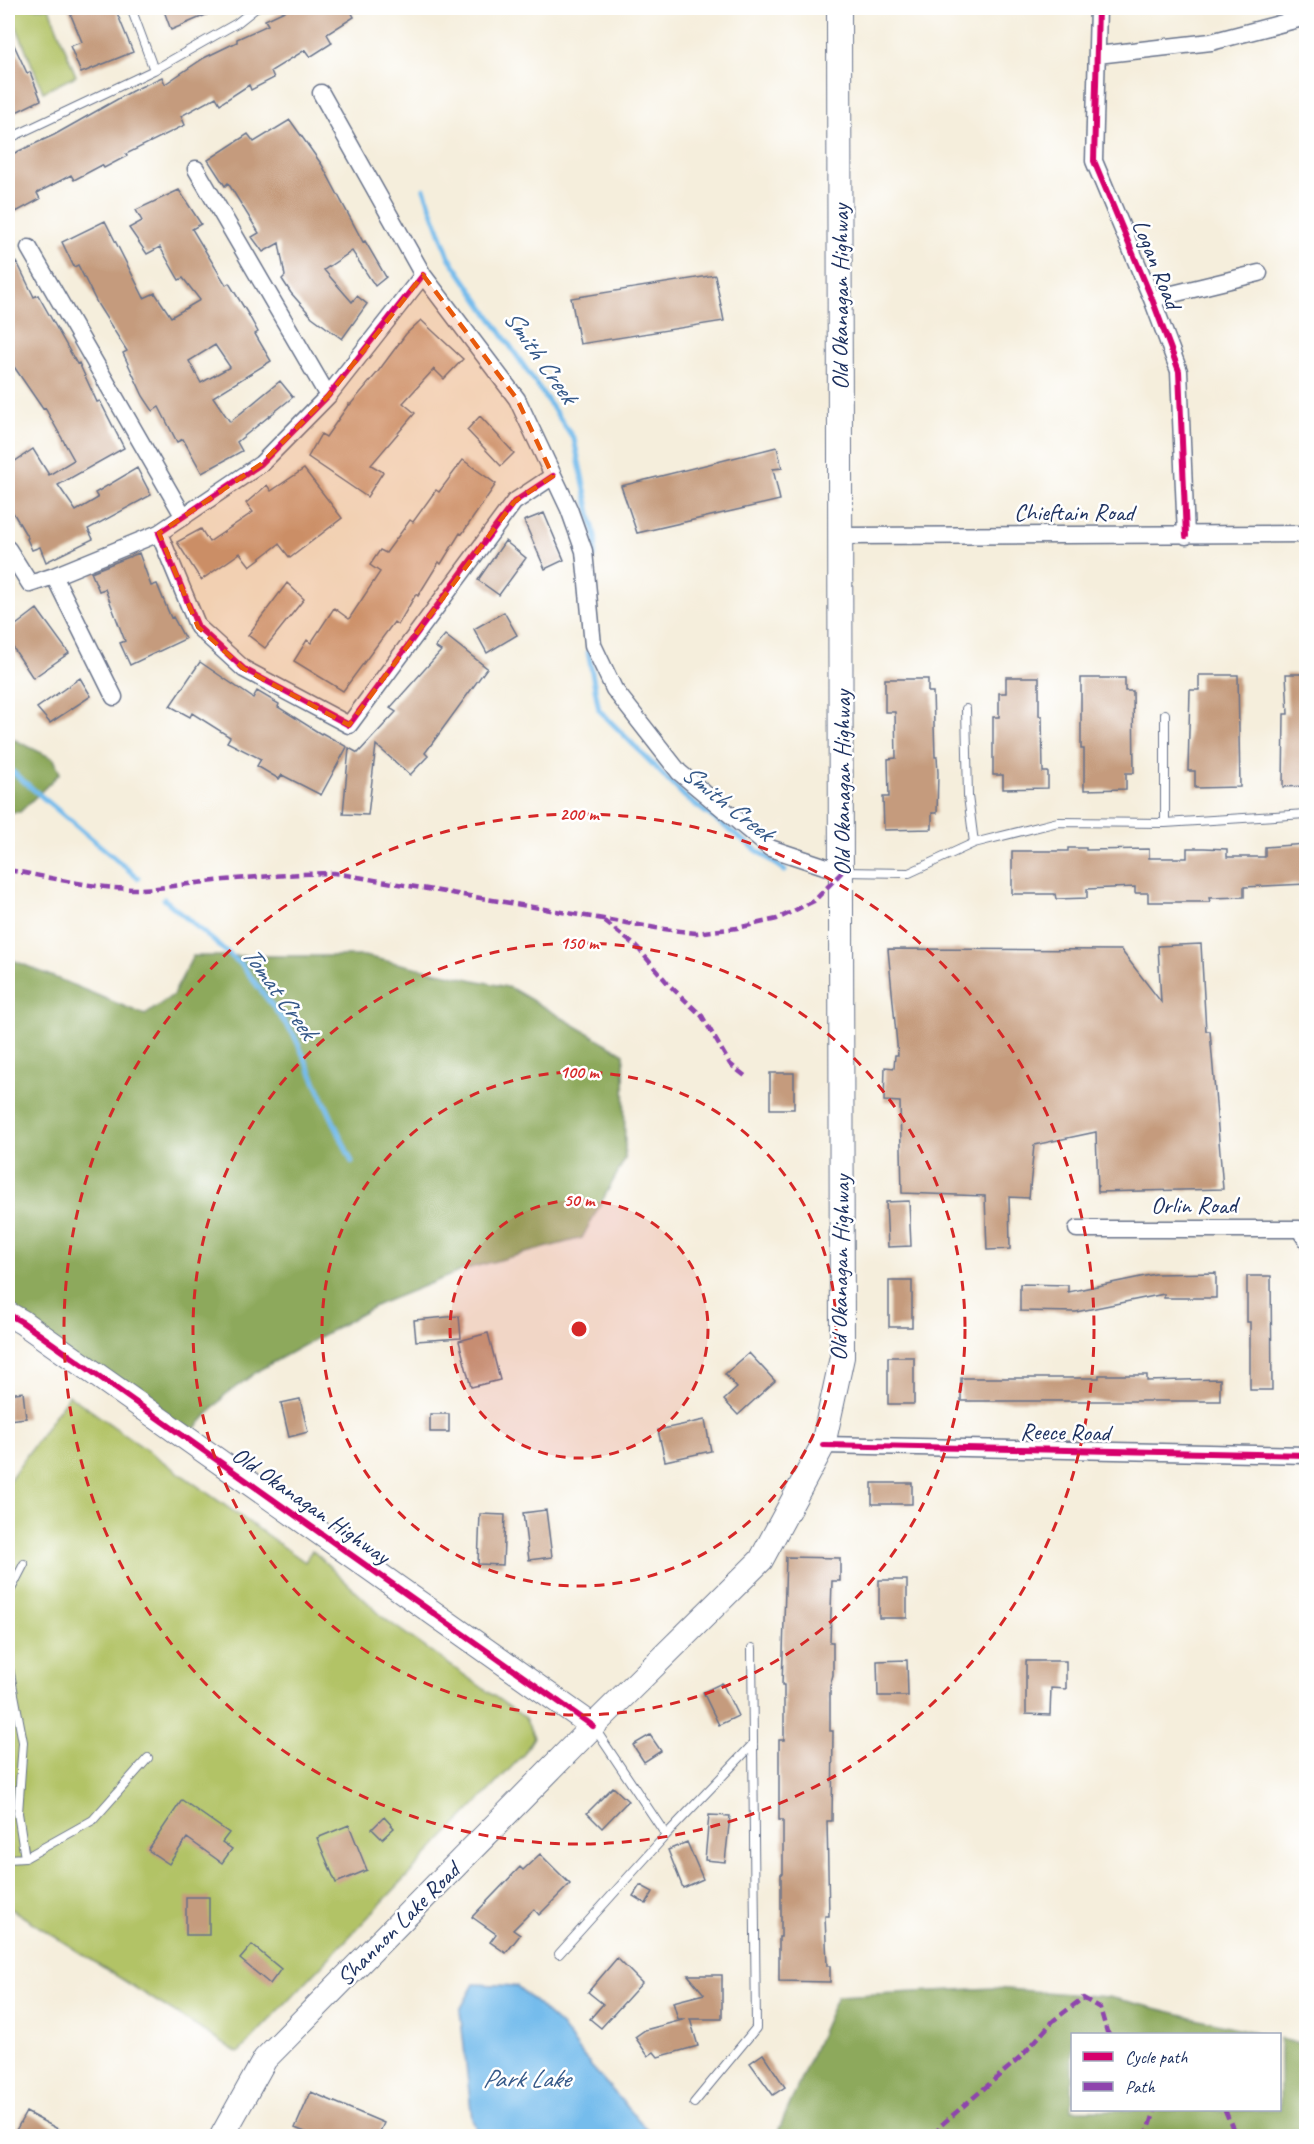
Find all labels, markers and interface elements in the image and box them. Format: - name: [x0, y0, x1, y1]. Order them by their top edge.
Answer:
- street label: Old Okanagan Highway: [825, 202, 855, 390]
- street label: Logan Road: [1126, 215, 1190, 316]
- water label: Smith Creek: [496, 303, 587, 413]
- street label: Chieftain Road: [1014, 497, 1138, 527]
- street label: Old Okanagan Highway: [827, 688, 857, 876]
- water label: Smith Creek: [675, 756, 784, 851]
- text: 200 m: [560, 803, 600, 825]
- text: 150 m: [560, 932, 600, 954]
- water label: Tomat Creek: [235, 939, 327, 1049]
- text: 100 m: [560, 1061, 600, 1083]
- street label: Old Okanagan Highway: [823, 1173, 857, 1361]
- text: 50 m: [564, 1189, 596, 1211]
- street label: Orlin Road: [1151, 1190, 1241, 1220]
- centre of rings: [569, 1319, 589, 1339]
- street label: Reece Road: [1020, 1416, 1114, 1448]
- street label: Old Okanagan Highway: [226, 1439, 397, 1572]
- street label: Shannon Lake Road: [330, 1853, 469, 1992]
- legend: [1071, 2033, 1281, 2111]
- text: Cycle path: [1125, 2046, 1188, 2068]
- water label: Park Lake: [483, 2062, 573, 2095]
- text: Path: [1125, 2076, 1155, 2098]

